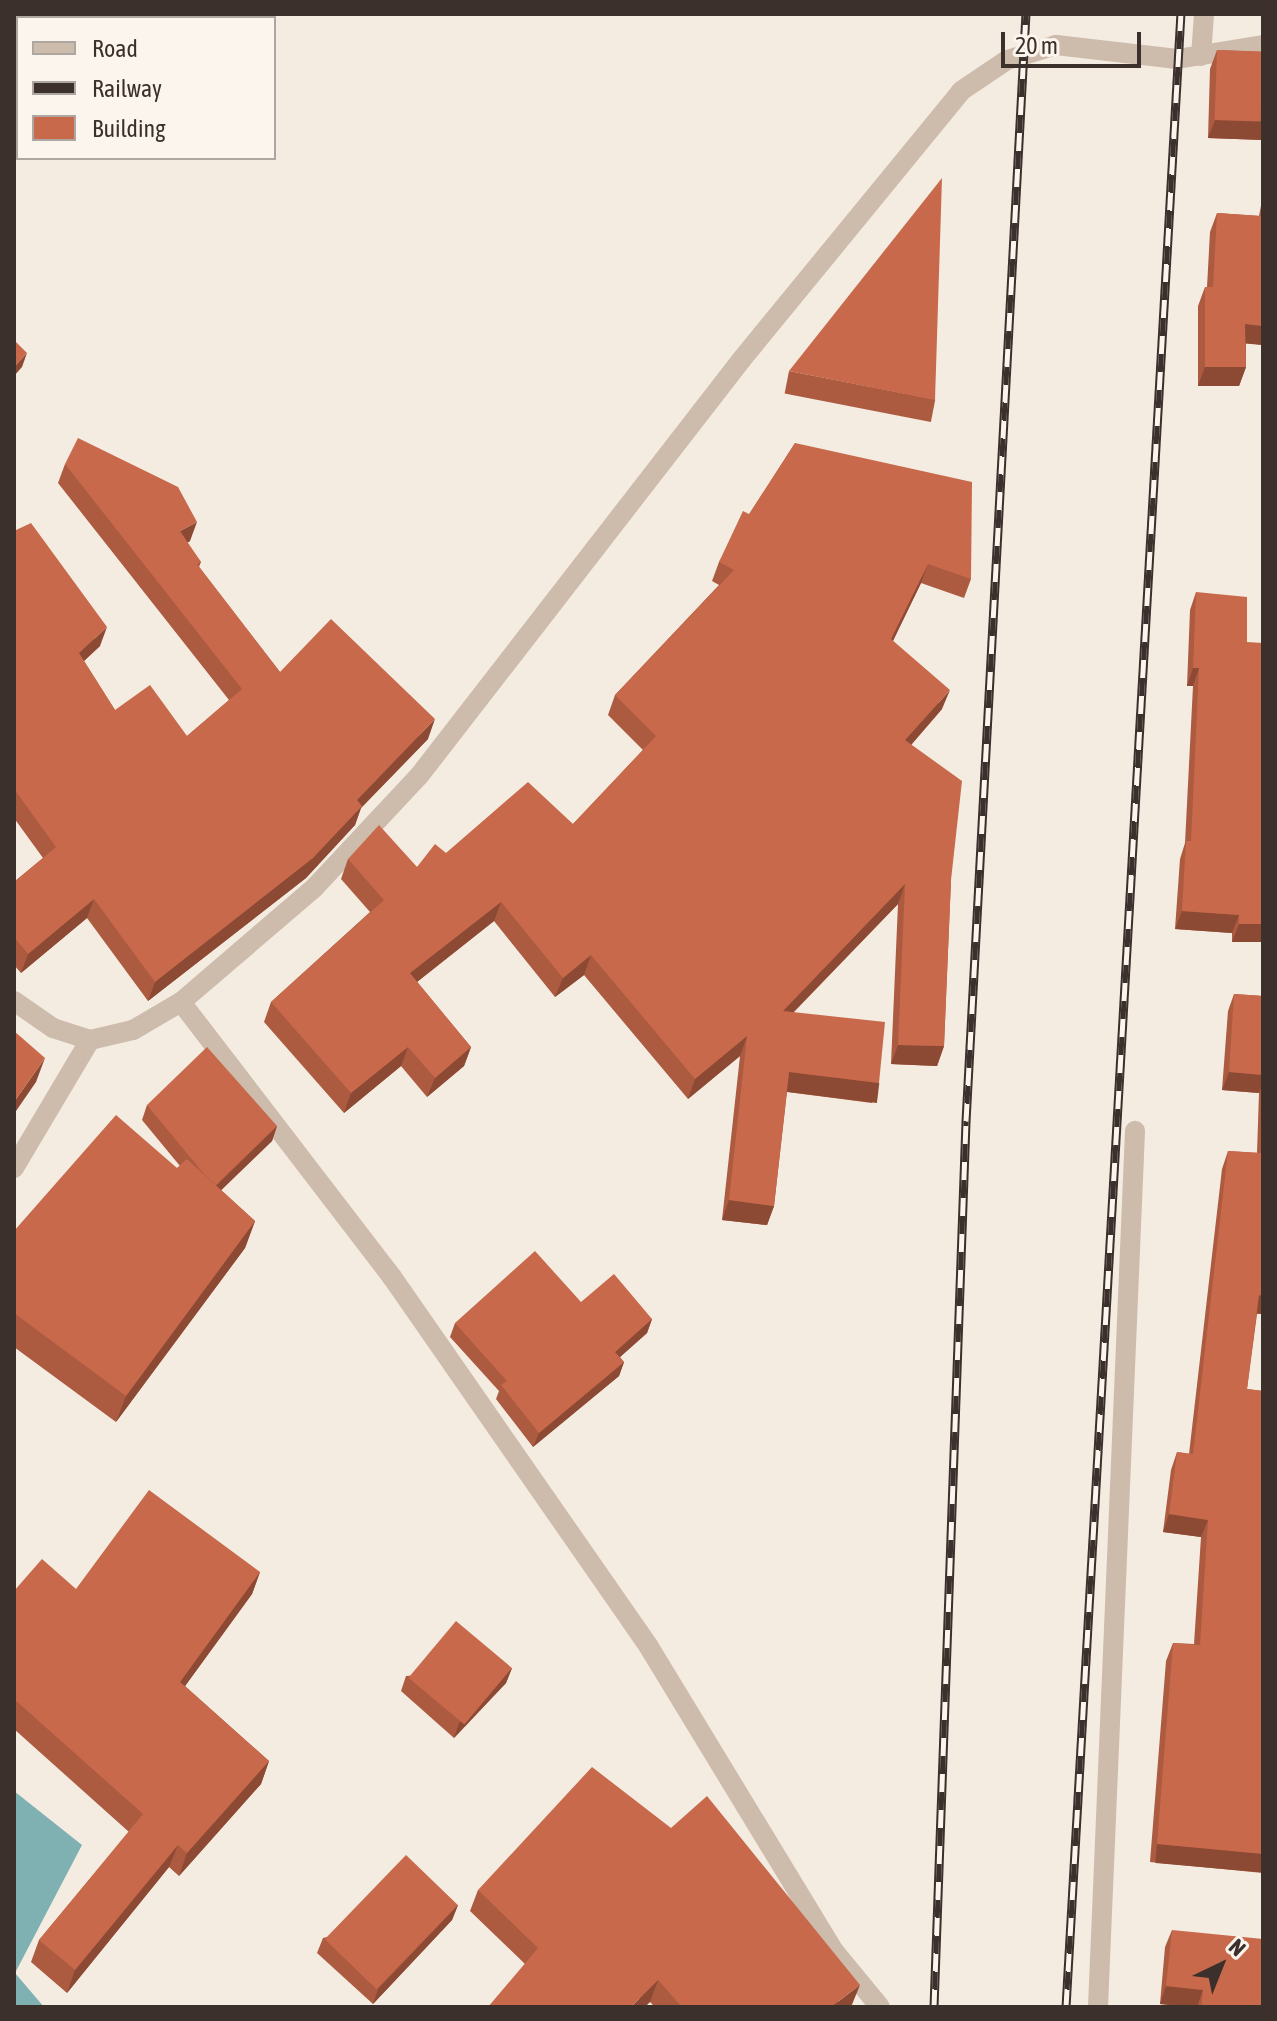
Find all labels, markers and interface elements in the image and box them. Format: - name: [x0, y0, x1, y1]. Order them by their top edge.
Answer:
- legend: [16, 16, 276, 160]
- scale bar: [1005, 16, 1145, 66]
- text: 20 m: [1015, 32, 1058, 59]
- text: Road: [92, 35, 138, 62]
- text: Railway: [92, 75, 162, 102]
- text: Building: [92, 115, 165, 142]
- north arrow: [1181, 1925, 1261, 2005]
- text: N: [1224, 1934, 1251, 1961]

